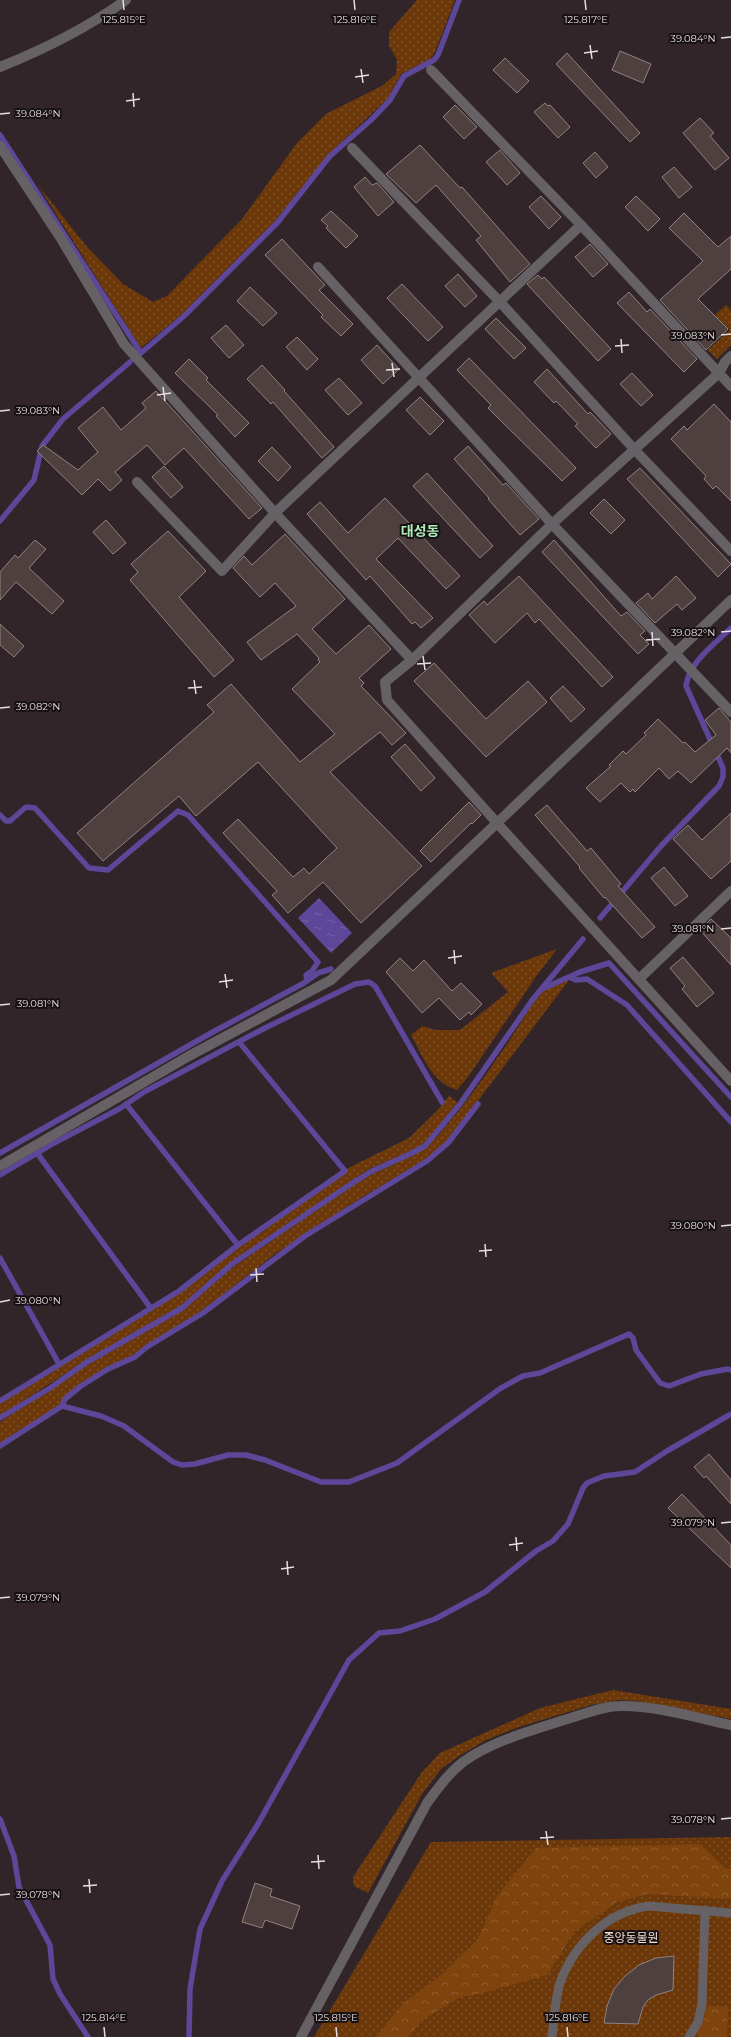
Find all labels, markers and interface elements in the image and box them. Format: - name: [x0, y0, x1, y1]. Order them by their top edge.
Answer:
- text: 125.815°E: [102, 13, 146, 26]
- text: 125.816°E: [333, 13, 377, 26]
- text: 125.817°E: [564, 13, 608, 26]
- text: 39.084°N: [670, 32, 716, 45]
- text: 39.084°N: [15, 107, 61, 120]
- text: 39.083°N: [671, 329, 715, 342]
- text: 39.083°N: [16, 404, 60, 417]
- district label: 대성동: [401, 522, 439, 540]
- text: 39.082°N: [671, 626, 715, 639]
- text: 39.082°N: [16, 700, 60, 713]
- text: 39.081°N: [672, 922, 714, 935]
- text: 39.081°N: [17, 997, 59, 1010]
- text: 39.080°N: [670, 1219, 716, 1232]
- text: 39.080°N: [15, 1294, 61, 1307]
- text: 39.079°N: [671, 1516, 715, 1529]
- text: 39.079°N: [16, 1591, 60, 1604]
- text: 39.078°N: [671, 1813, 715, 1826]
- text: 39.078°N: [16, 1888, 60, 1901]
- park label: 중앙동물원: [603, 1930, 659, 1945]
- text: 125.814°E: [82, 2011, 126, 2024]
- text: 125.815°E: [314, 2011, 358, 2024]
- text: 125.816°E: [545, 2011, 589, 2024]

